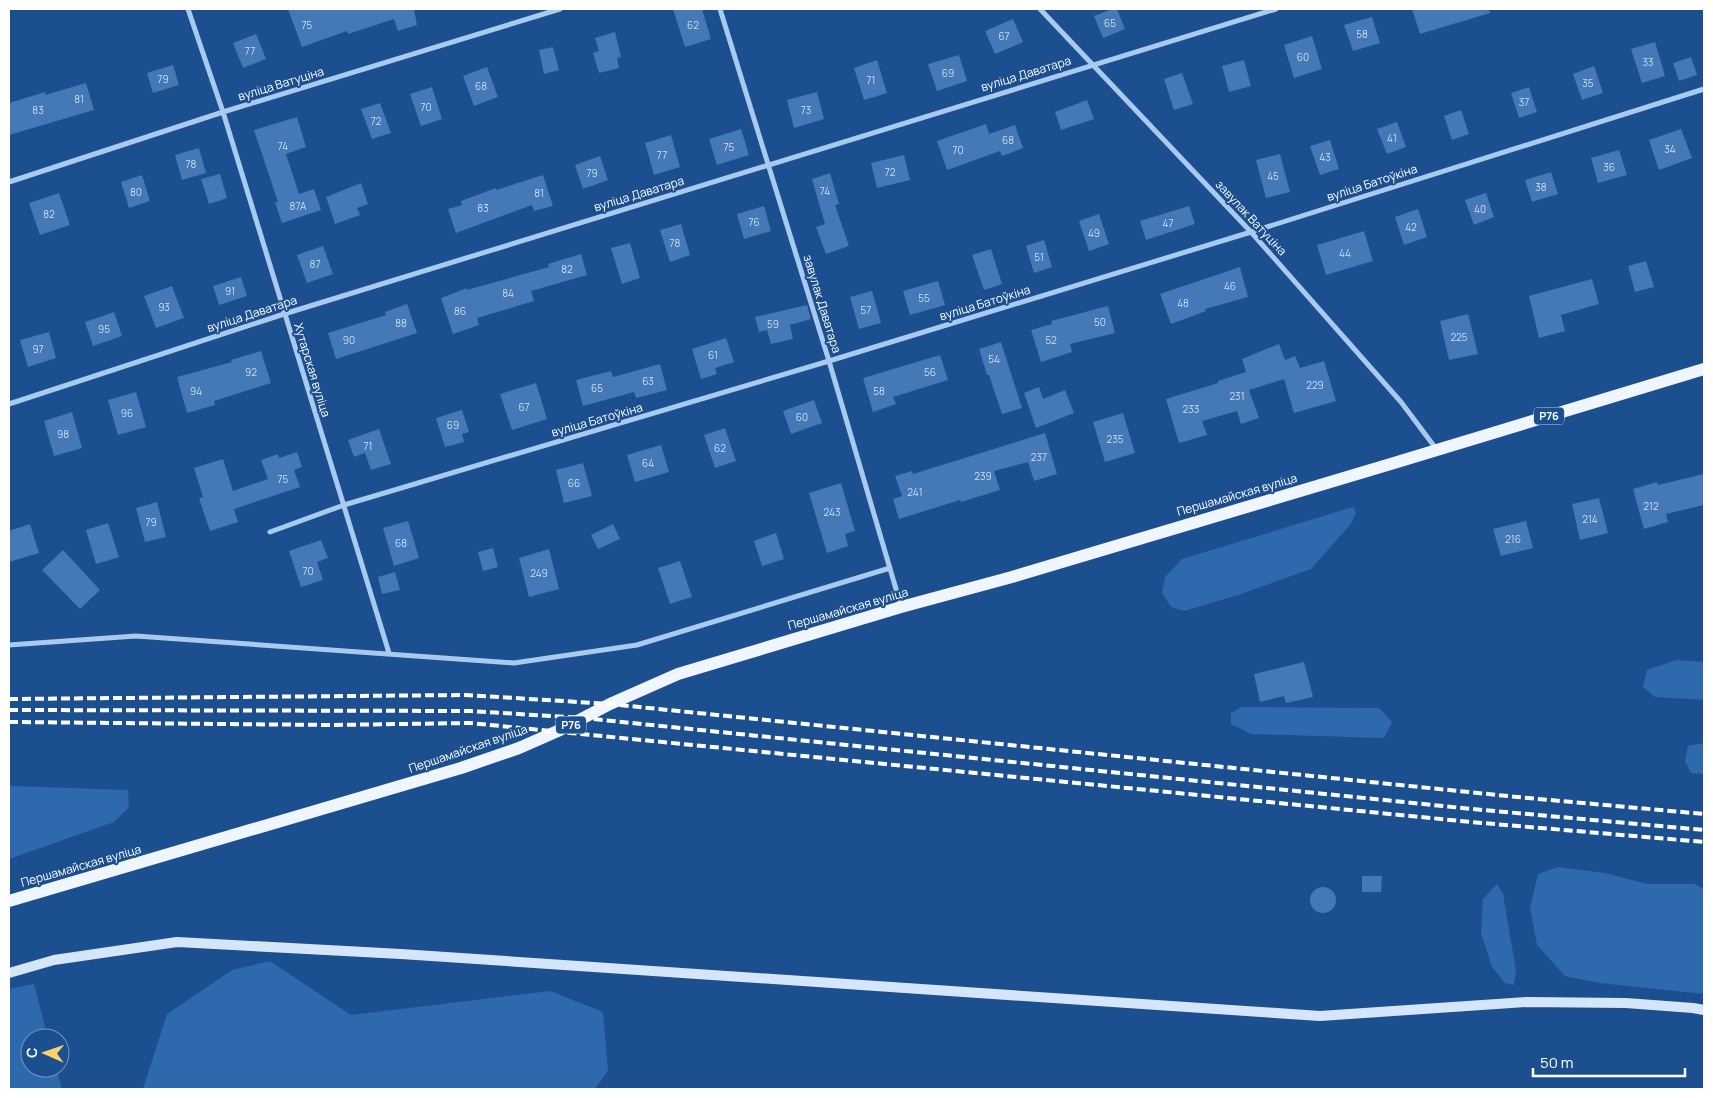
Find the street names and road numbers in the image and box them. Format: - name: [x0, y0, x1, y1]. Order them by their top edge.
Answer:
- street label: вуліца Даватара: [979, 52, 1073, 95]
- street label: вуліца Ватуціна: [236, 62, 326, 105]
- street label: вуліца Батоўкіна: [1324, 160, 1419, 205]
- street label: вуліца Даватара: [592, 172, 686, 215]
- street label: завулак Ватуціна: [1212, 176, 1291, 259]
- street label: завулак Даватара: [799, 253, 846, 355]
- street label: вуліца Батоўкіна: [937, 281, 1032, 324]
- street label: вуліца Даватара: [205, 291, 299, 336]
- street label: Хутарская вуліца: [290, 321, 335, 419]
- street label: вуліца Батоўкіна: [549, 398, 645, 441]
- road number: Р76: [1534, 408, 1564, 424]
- street label: Першамайская вуліца: [1175, 469, 1299, 520]
- street label: Першамайская вуліца: [786, 583, 910, 634]
- road number: Р76: [556, 716, 586, 734]
- street label: Першамайская вуліца: [406, 720, 530, 777]
- street label: Першамайская вуліца: [19, 840, 143, 891]

